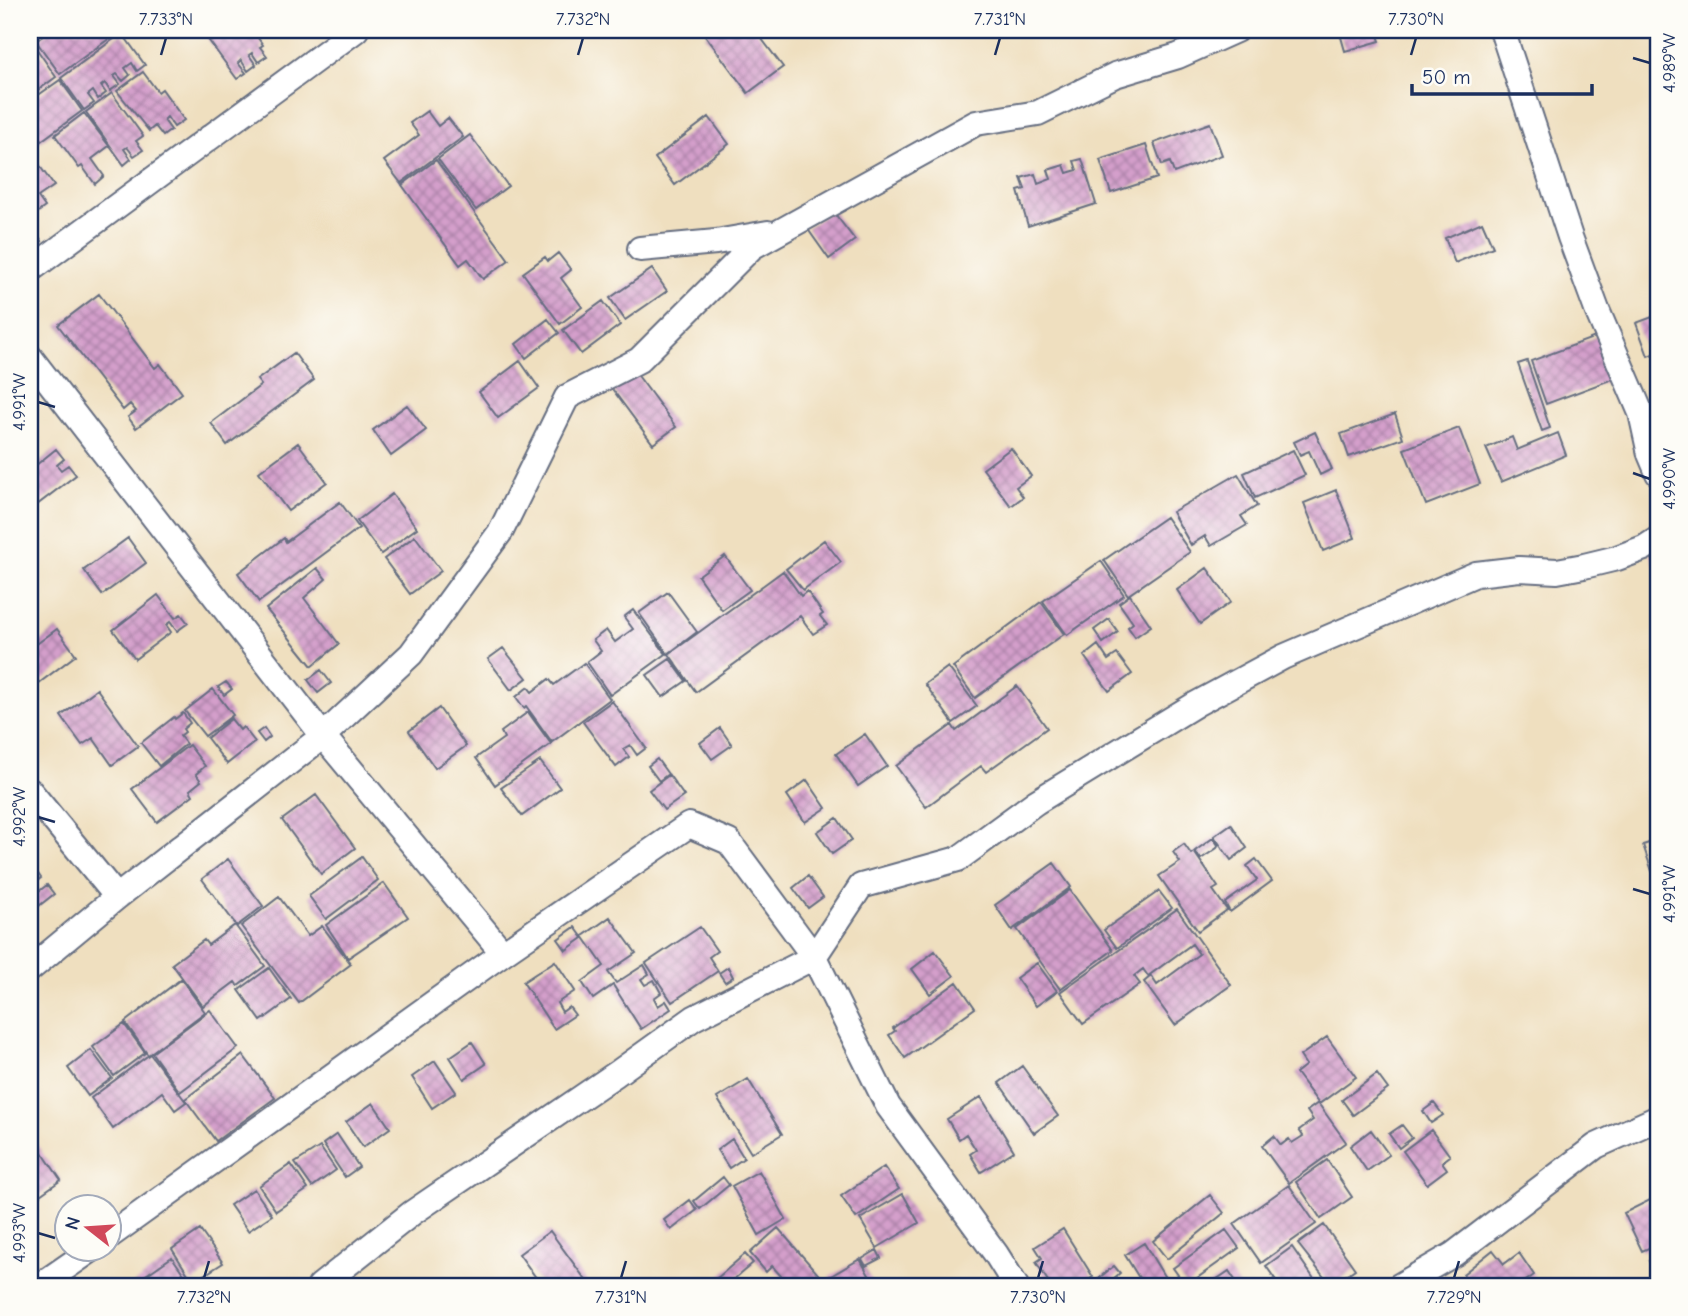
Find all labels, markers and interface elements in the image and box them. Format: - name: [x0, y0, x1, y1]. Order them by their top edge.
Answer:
- text: 7.733°N: [139, 9, 193, 30]
- text: 7.732°N: [556, 9, 610, 30]
- text: 7.731°N: [974, 9, 1026, 30]
- text: 7.730°N: [1388, 9, 1444, 30]
- text: 4.989°W: [1659, 33, 1680, 93]
- scale bar: [1412, 52, 1592, 96]
- text: 50 m: [1422, 65, 1471, 89]
- text: 4.991°W: [9, 373, 30, 431]
- text: 4.990°W: [1659, 448, 1680, 510]
- text: 4.992°W: [9, 787, 30, 847]
- text: 4.991°W: [1659, 865, 1680, 923]
- north arrow: [52, 1194, 122, 1264]
- text: 4.993°W: [9, 1203, 30, 1263]
- text: N: [60, 1214, 85, 1232]
- text: 7.732°N: [177, 1287, 231, 1308]
- text: 7.731°N: [595, 1287, 647, 1308]
- text: 7.730°N: [1010, 1287, 1066, 1308]
- text: 7.729°N: [1426, 1287, 1482, 1308]

